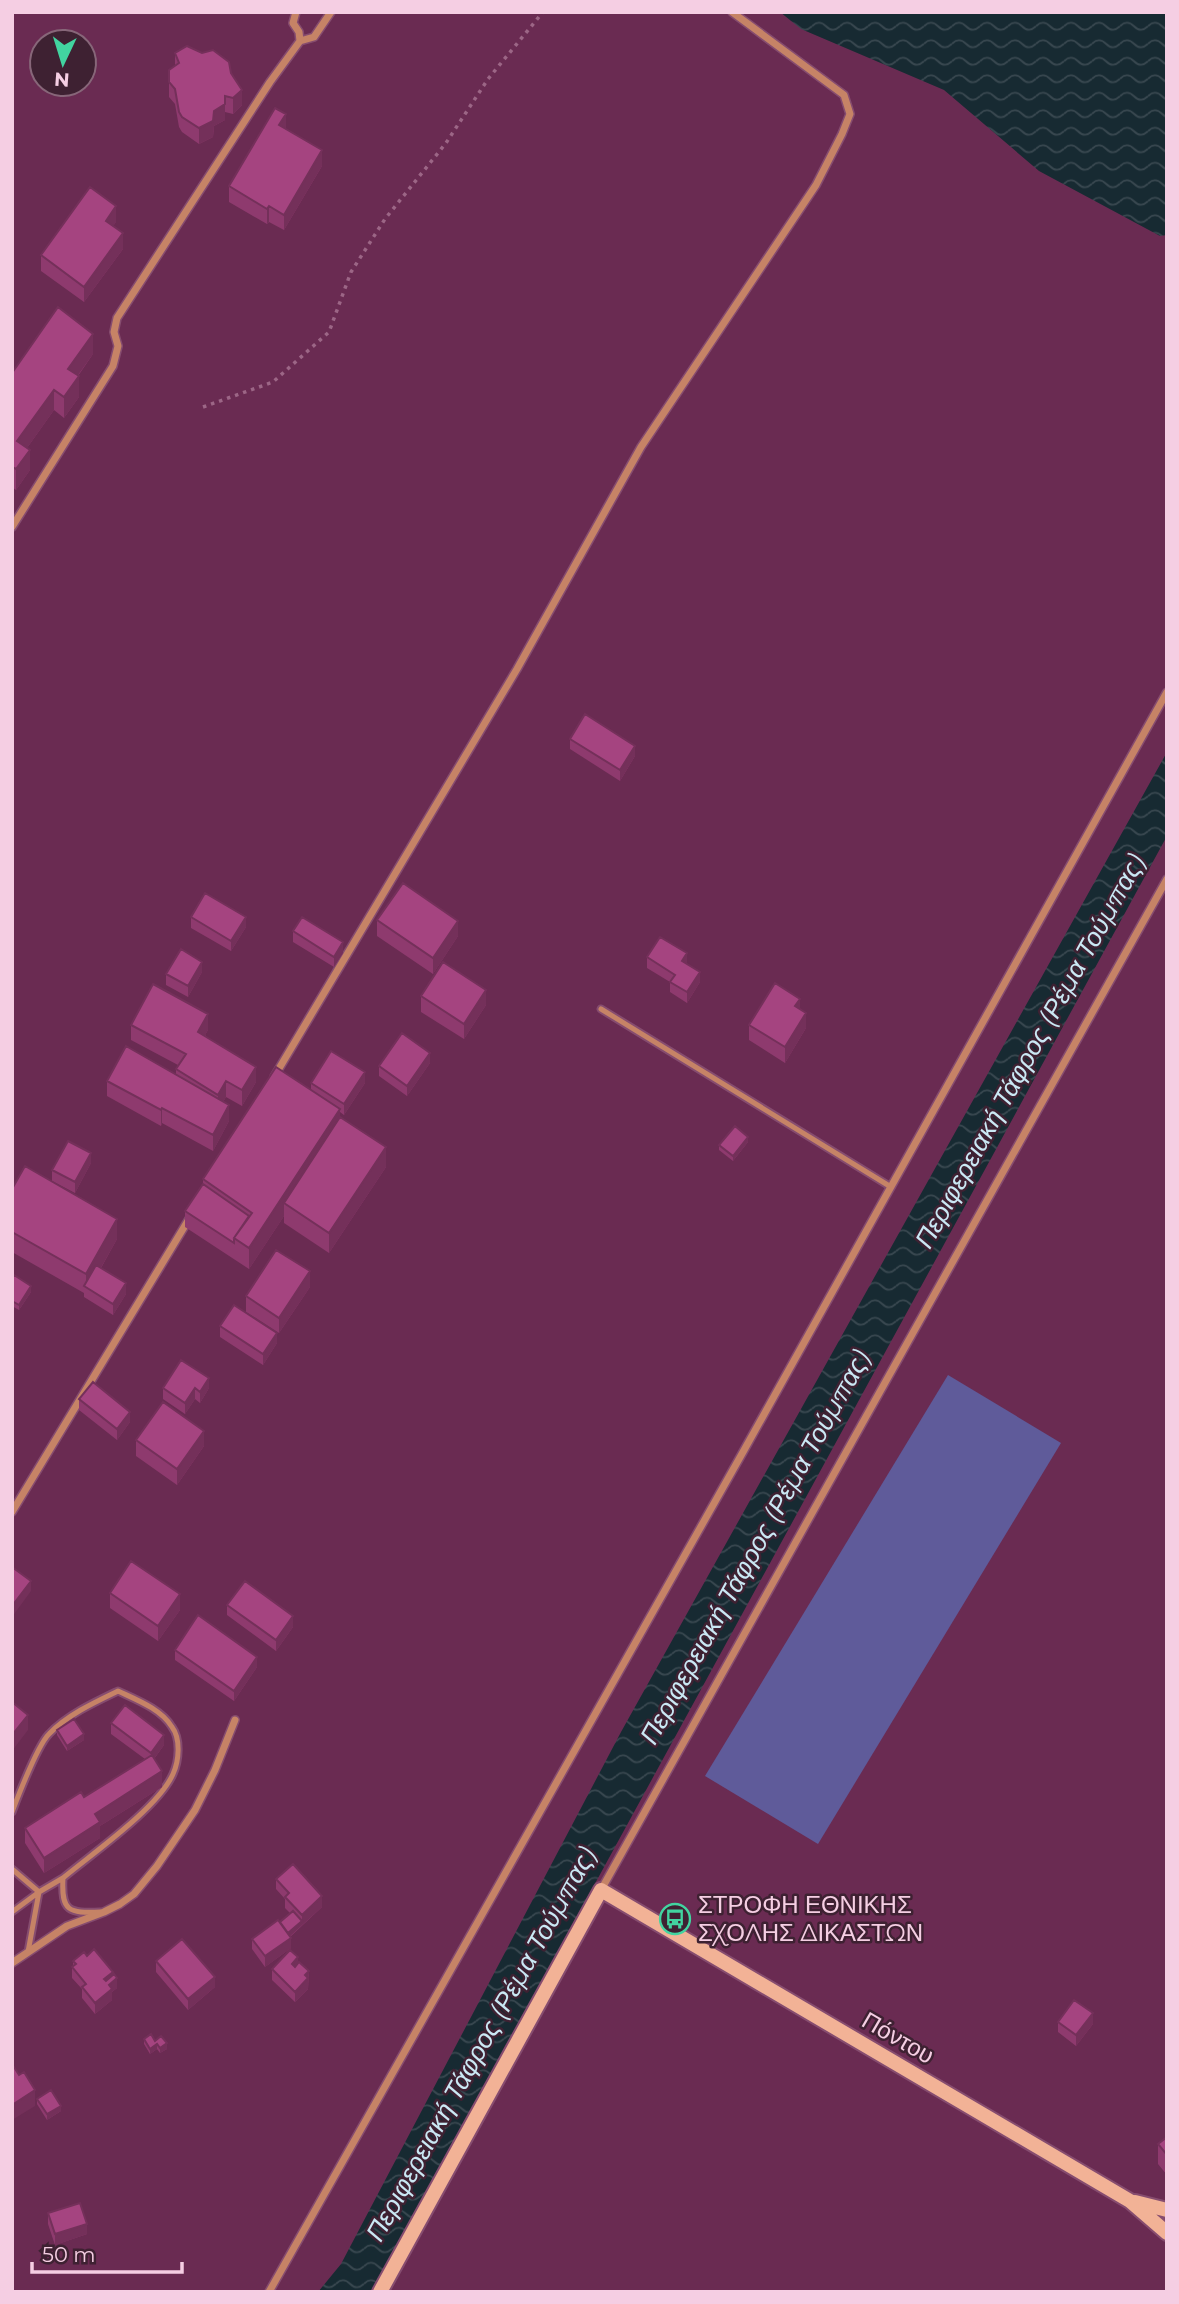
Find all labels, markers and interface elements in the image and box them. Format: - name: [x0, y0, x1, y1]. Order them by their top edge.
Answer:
- north arrow: [28, 28, 98, 98]
- text: N: [53, 67, 70, 91]
- water label: Περιφερειακή Τάφρος (Ρέμα Τούμπας): [908, 848, 1152, 1254]
- water label: Περιφερειακή Τάφρος (Ρέμα Τούμπας): [633, 1344, 877, 1750]
- water label: Περιφερειακή Τάφρος (Ρέμα Τούμπας): [359, 1841, 603, 2247]
- place label: ΣΤΡΟΦΗ ΕΘΝΙΚΗΣ ΣΧΟΛΗΣ ΔΙΚΑΣΤΩΝ: [698, 1890, 923, 1947]
- bus stop icon: ΣΤΡΟΦΗ ΕΘΝΙΚΗΣ ΣΧΟΛΗΣ ΔΙΚΑΣΤΩΝ: [658, 1902, 692, 1936]
- street label: Πόντου: [857, 2005, 939, 2070]
- scale bar: [32, 2230, 182, 2274]
- text: 50 m: [42, 2242, 96, 2267]

